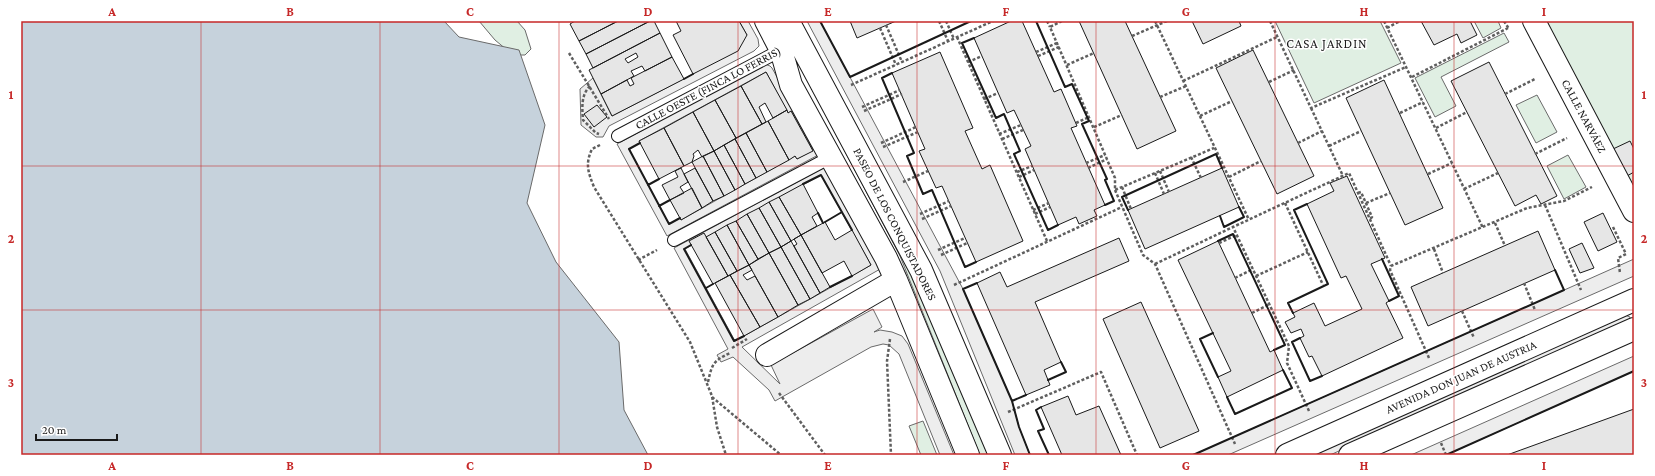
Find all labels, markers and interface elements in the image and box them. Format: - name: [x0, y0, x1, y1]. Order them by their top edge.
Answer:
- text: A: [107, 4, 116, 19]
- text: B: [286, 4, 294, 19]
- text: C: [466, 4, 474, 19]
- text: D: [644, 4, 653, 19]
- text: E: [824, 4, 832, 19]
- text: F: [1003, 4, 1010, 19]
- text: G: [1182, 4, 1190, 19]
- text: H: [1360, 4, 1369, 19]
- text: I: [1542, 4, 1546, 19]
- district label: CASA JARDIN: [1286, 36, 1368, 51]
- street label: CALLE OESTE (FINCA LO FERRIS): [633, 44, 783, 132]
- street label: CALLE NARVÁEZ: [1559, 77, 1609, 155]
- text: 1: [9, 87, 14, 102]
- text: 1: [1642, 87, 1647, 102]
- street label: PASEO DE LOS CONQUISTADORES: [850, 146, 940, 303]
- text: 2: [8, 231, 15, 246]
- text: 2: [1641, 231, 1648, 246]
- street label: AVENIDA DON JUAN DE AUSTRIA: [1384, 337, 1539, 417]
- text: 3: [8, 375, 14, 390]
- text: 3: [1641, 375, 1647, 390]
- scale bar: [36, 416, 117, 442]
- text: 20 m: [42, 423, 67, 437]
- text: A: [107, 458, 116, 473]
- text: B: [286, 458, 294, 473]
- text: C: [466, 458, 474, 473]
- text: D: [644, 458, 653, 473]
- text: E: [824, 458, 832, 473]
- text: F: [1003, 458, 1010, 473]
- text: G: [1182, 458, 1190, 473]
- text: H: [1360, 458, 1369, 473]
- text: I: [1542, 458, 1546, 473]

